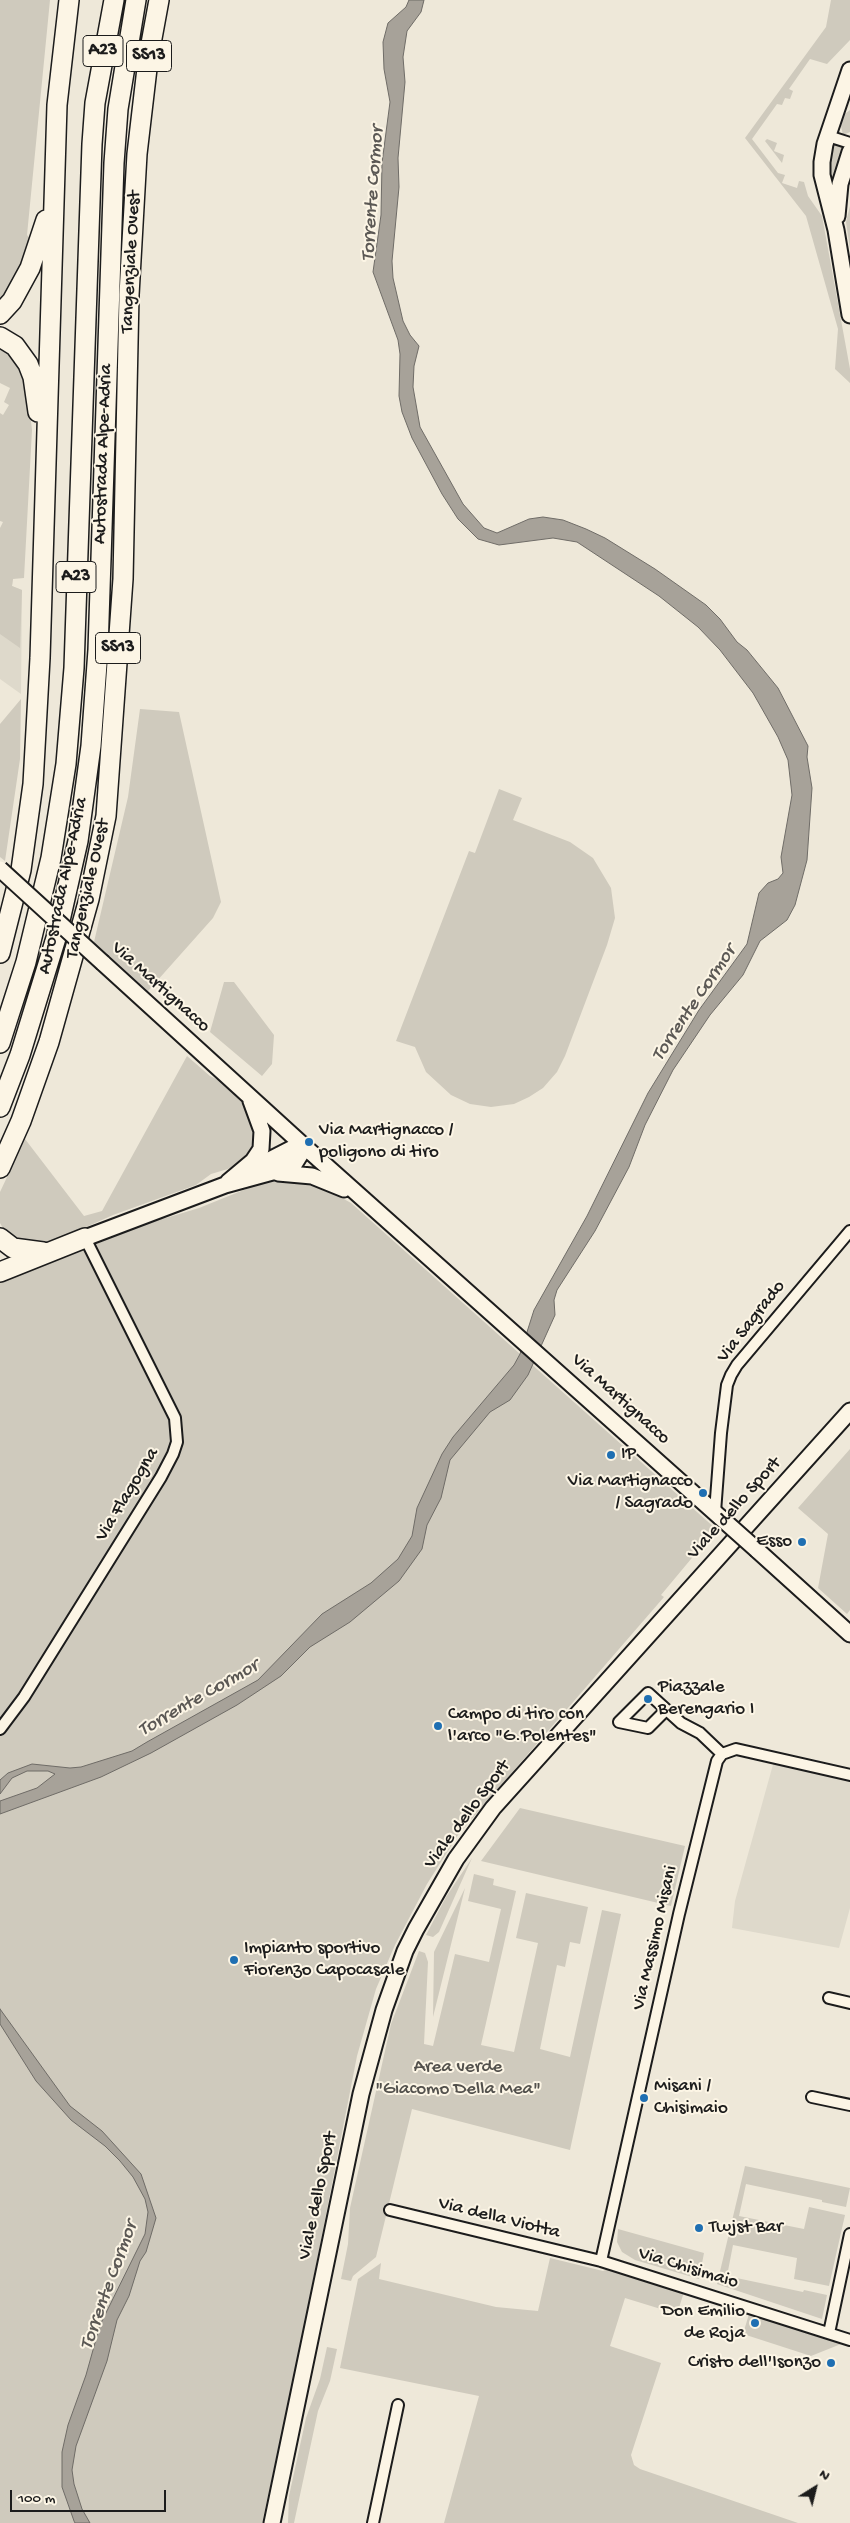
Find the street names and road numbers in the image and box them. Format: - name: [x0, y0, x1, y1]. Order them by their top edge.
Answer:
- road number: A23: [83, 36, 123, 66]
- road number: SS13: [126, 40, 172, 72]
- street label: Tangenziale Ovest: [117, 190, 147, 334]
- street label: Autostrada Alpe-Adria: [89, 364, 119, 544]
- road number: A23: [56, 562, 96, 592]
- road number: SS13: [96, 632, 140, 664]
- street label: Autostrada Alpe-Adria: [34, 796, 94, 976]
- street label: Tangenziale Ovest: [62, 817, 116, 961]
- street label: Via Martignacco: [106, 938, 214, 1038]
- street label: Via Sagrado: [713, 1276, 791, 1368]
- street label: Via Martignacco: [566, 1350, 674, 1450]
- street label: Via Flagogna: [91, 1444, 165, 1546]
- street label: Viale dello Sport: [683, 1453, 787, 1565]
- street label: Viale dello Sport: [420, 1756, 516, 1874]
- street label: Via Massimo Misani: [628, 1864, 684, 2012]
- street label: Viale dello Sport: [294, 2130, 344, 2262]
- street label: Via della Viotta: [436, 2193, 562, 2245]
- street label: Via Chisimaio: [635, 2243, 741, 2295]

